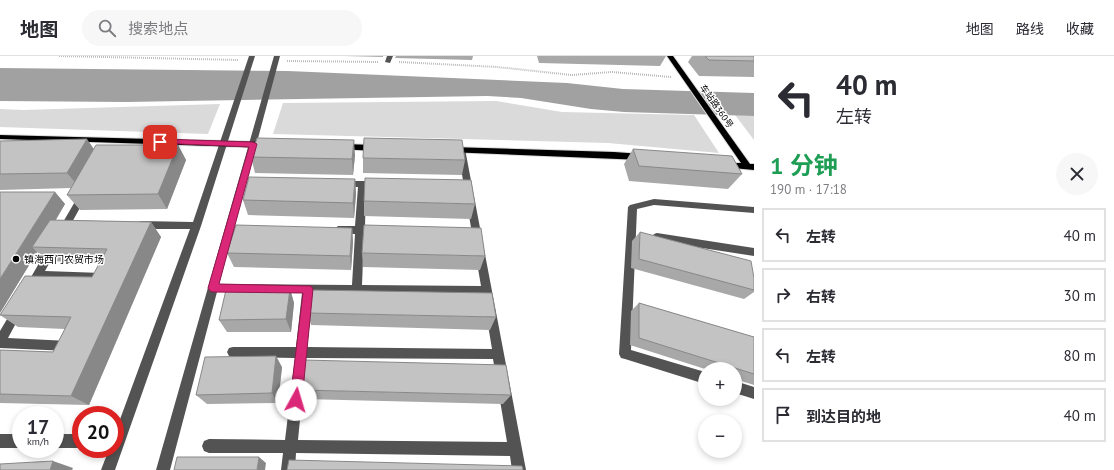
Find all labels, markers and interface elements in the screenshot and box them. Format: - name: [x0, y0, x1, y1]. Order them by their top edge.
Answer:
- search box: [82, 10, 362, 46]
- text: 地图: [20, 17, 58, 41]
- icon: search: [96, 17, 118, 39]
- text: 搜索地点: [128, 19, 188, 38]
- text: 地图: [966, 20, 994, 38]
- text: 路线: [1016, 20, 1044, 38]
- text: 收藏: [1066, 20, 1094, 38]
- text: 40 m: [836, 66, 897, 103]
- icon: left: [770, 72, 822, 124]
- street label: 车站路360号: [698, 82, 736, 130]
- text: 左转: [836, 105, 872, 128]
- pin: [143, 125, 177, 159]
- icon: arrive: [149, 131, 171, 153]
- text: 1 分钟: [770, 150, 838, 181]
- button: close: [1056, 153, 1098, 195]
- text: 190 m · 17:18: [770, 181, 847, 198]
- icon: left: [772, 224, 794, 246]
- text: 40 m: [1063, 226, 1096, 245]
- text: 左转: [806, 227, 836, 246]
- place label: 镇海西门农贸市场: [24, 253, 104, 266]
- marker: 镇海西门农贸市场: [11, 254, 21, 264]
- icon: right: [772, 284, 794, 306]
- text: 30 m: [1063, 286, 1096, 305]
- text: 右转: [806, 287, 836, 306]
- icon: left: [772, 344, 794, 366]
- text: 80 m: [1063, 346, 1096, 365]
- text: 左转: [806, 347, 836, 366]
- map controls: [698, 362, 742, 458]
- button: +: [698, 362, 742, 406]
- position arrow: [275, 379, 317, 421]
- icon: arrive: [772, 404, 794, 426]
- speed limit sign: 20: [72, 406, 124, 458]
- text: 40 m: [1063, 406, 1096, 425]
- text: 到达目的地: [806, 407, 881, 426]
- text: 17: [27, 414, 49, 440]
- button: −: [698, 414, 742, 458]
- text: km/h: [27, 435, 49, 448]

